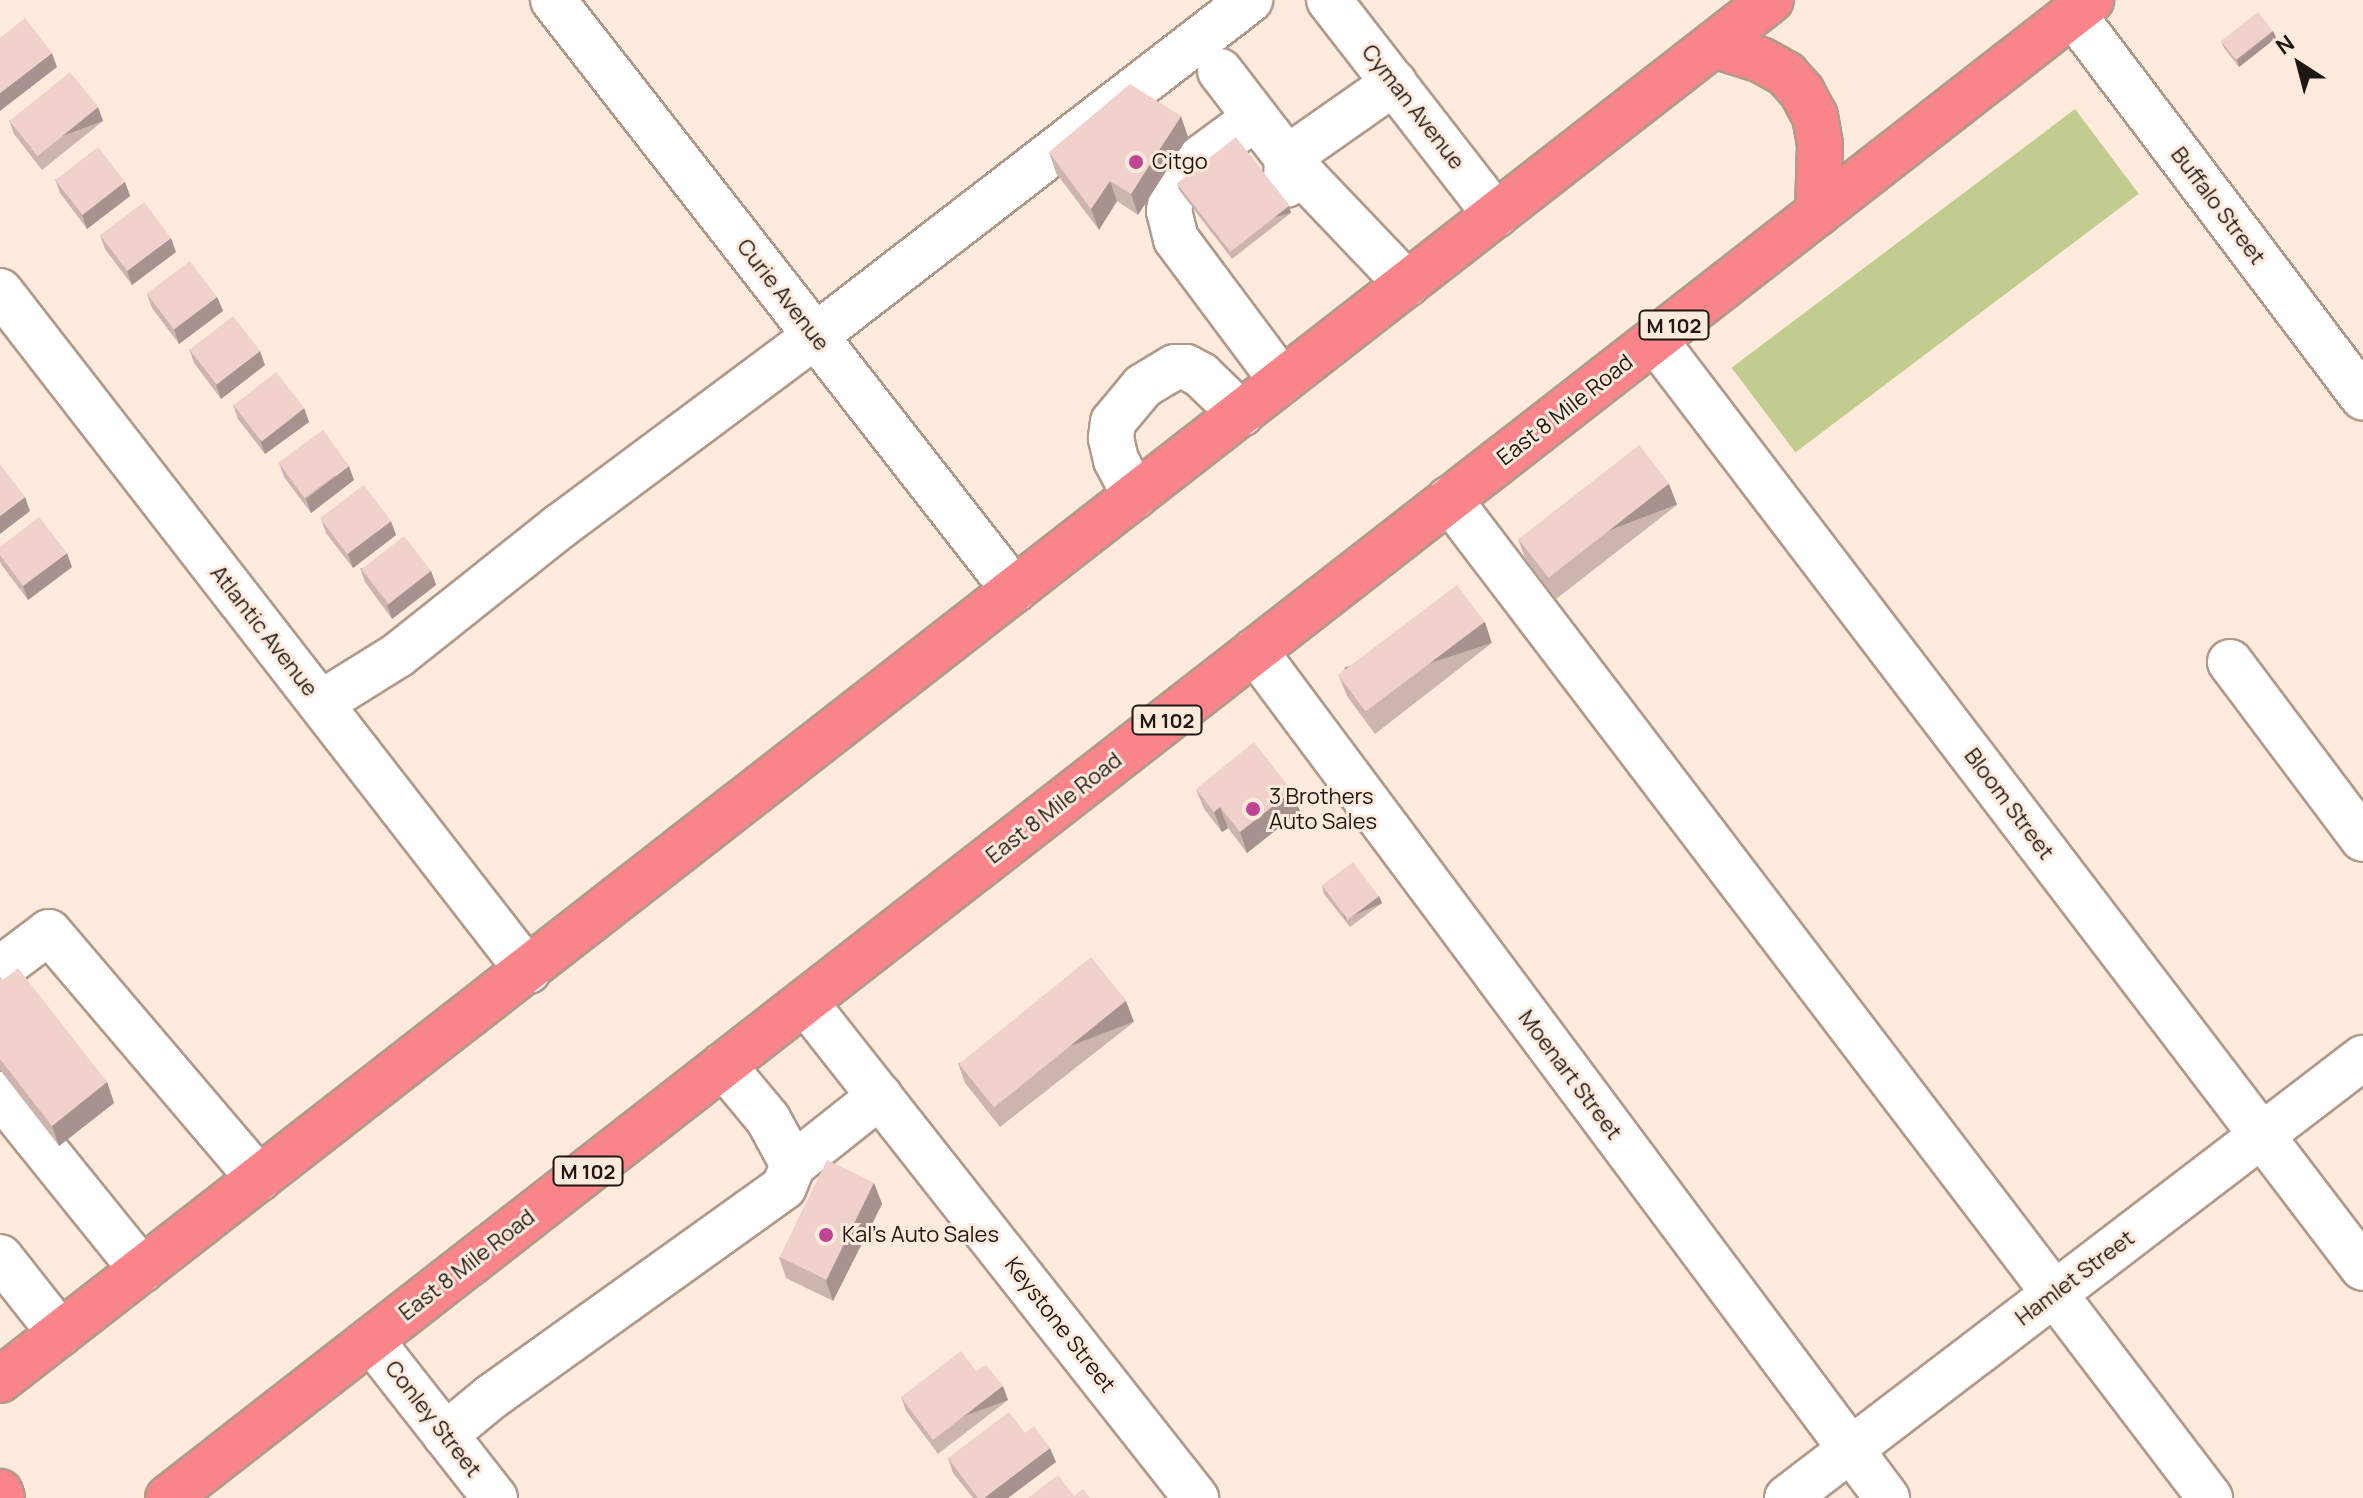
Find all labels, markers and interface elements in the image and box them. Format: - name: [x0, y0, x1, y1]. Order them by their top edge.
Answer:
- north arrow: [2259, 24, 2339, 104]
- text: N: [2270, 28, 2300, 61]
- street label: Cyman Avenue: [1356, 39, 1470, 175]
- street label: Buffalo Street: [2165, 142, 2271, 270]
- place label: Citgo: [1152, 149, 1208, 175]
- marker: Citgo: [1127, 153, 1145, 171]
- street label: Curie Avenue: [731, 234, 835, 356]
- road number: M 102: [1638, 309, 1710, 341]
- street label: East 8 Mile Road: [1492, 349, 1638, 471]
- street label: Atlantic Avenue: [205, 560, 323, 702]
- road number: M 102: [1131, 704, 1203, 736]
- street label: Bloom Street: [1959, 743, 2059, 865]
- street label: East 8 Mile Road: [981, 747, 1127, 869]
- place label: 3 Brothers Auto Sales: [1269, 783, 1377, 834]
- marker: 3 Brothers Auto Sales: [1244, 800, 1262, 818]
- street label: Moenart Street: [1513, 1005, 1627, 1145]
- road number: M 102: [552, 1155, 624, 1187]
- street label: East 8 Mile Road: [394, 1204, 540, 1326]
- place label: Kal's Auto Sales: [842, 1222, 999, 1248]
- street label: Hamlet Street: [2010, 1225, 2140, 1331]
- marker: Kal's Auto Sales: [817, 1226, 835, 1244]
- street label: Keystone Street: [999, 1252, 1121, 1398]
- street label: Conley Street: [379, 1356, 487, 1482]

